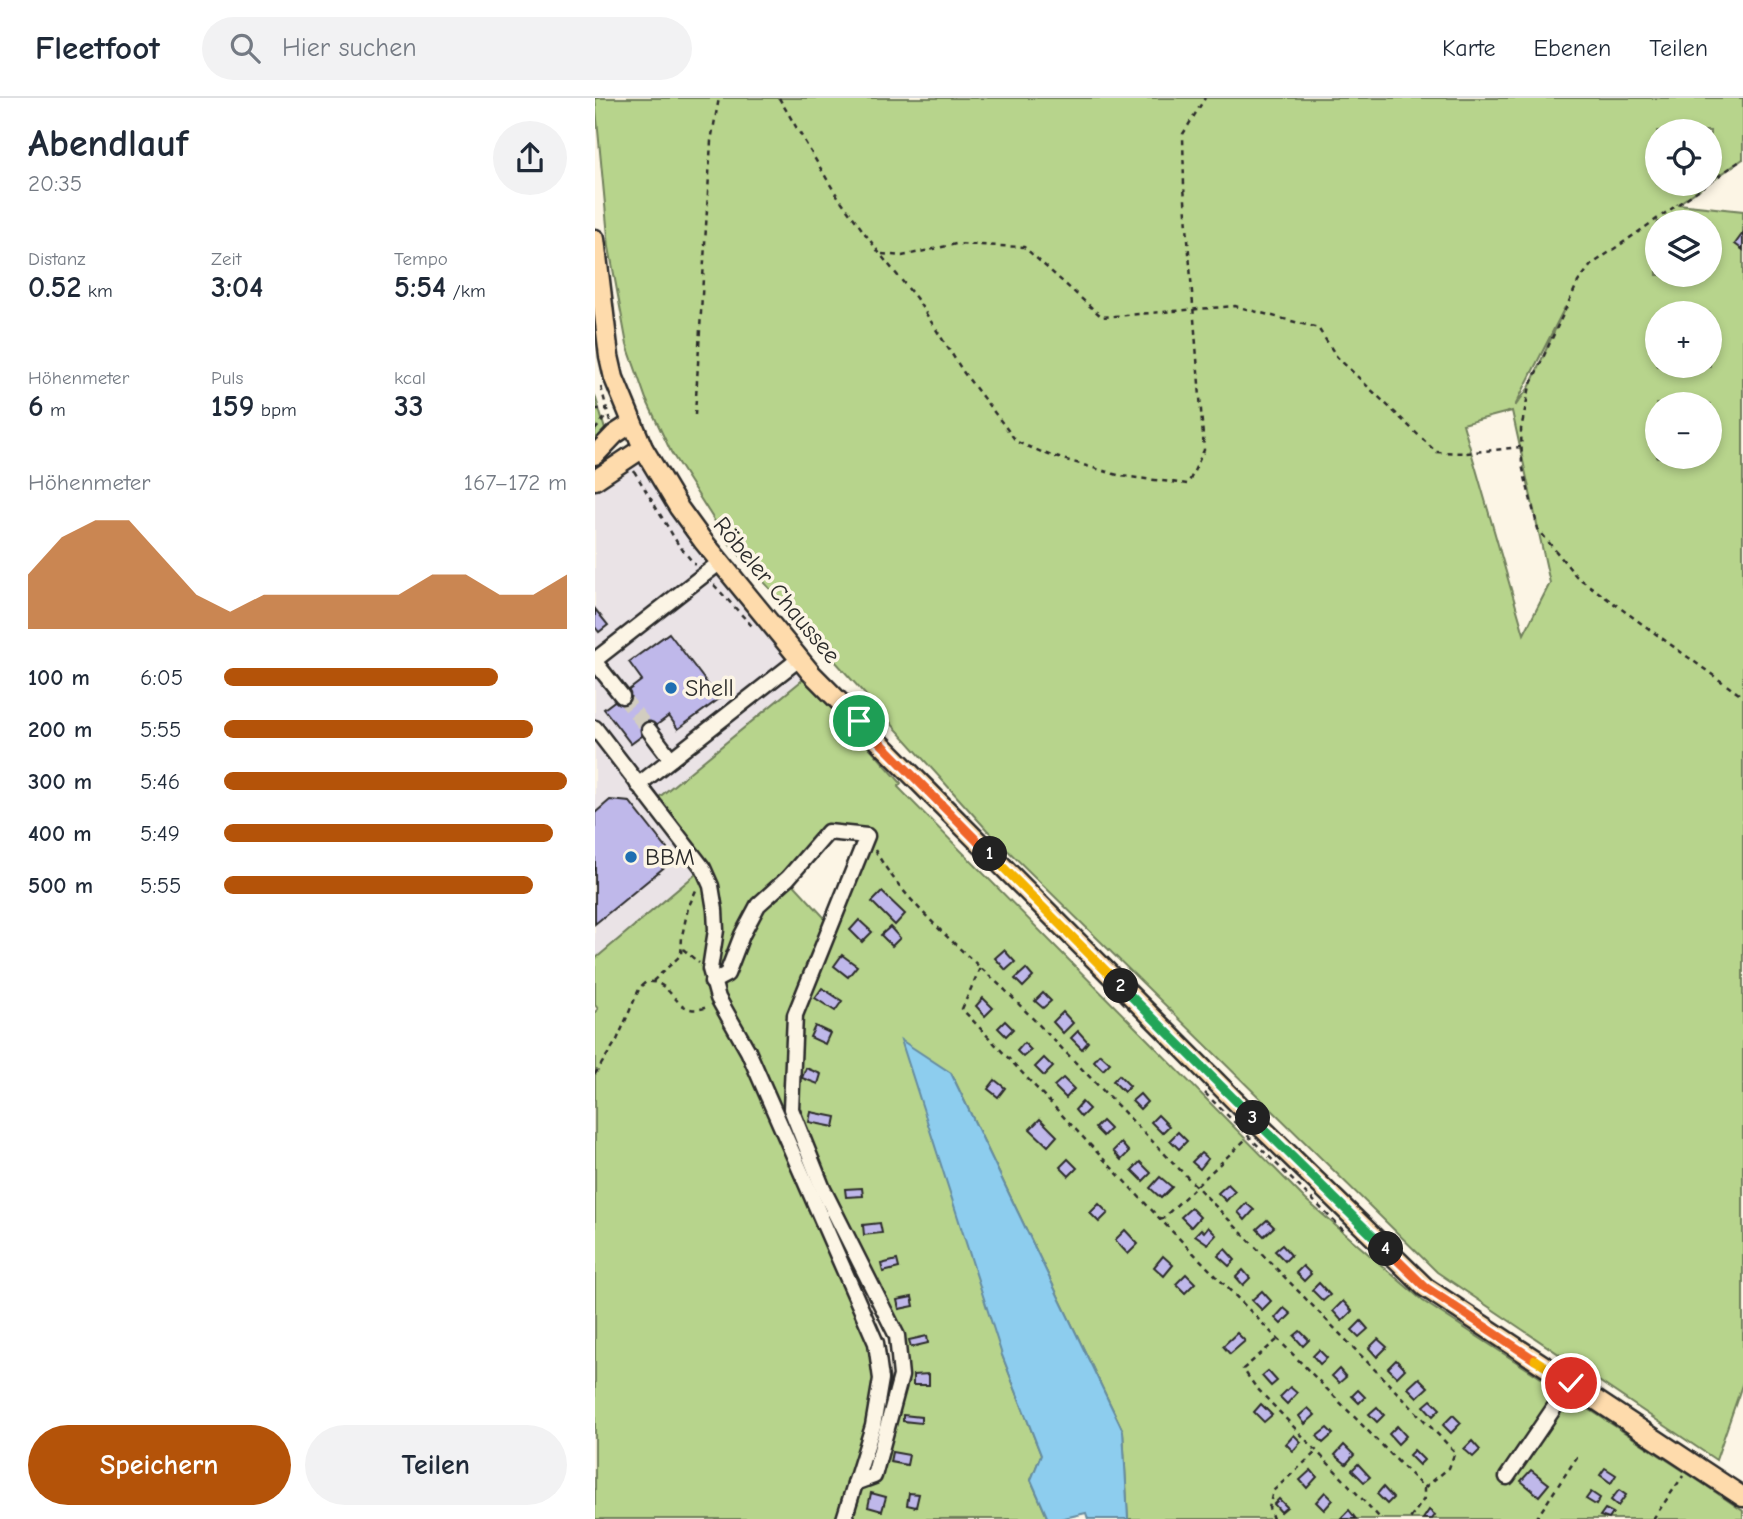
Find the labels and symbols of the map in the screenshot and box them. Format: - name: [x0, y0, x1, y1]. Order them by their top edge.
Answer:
- street label: Röbeler Chaussee: [708, 511, 846, 669]
- place label: Shell: [685, 674, 734, 702]
- marker: Shell: [663, 680, 679, 696]
- pin: [829, 691, 889, 751]
- pin: 1: [973, 836, 1007, 872]
- place label: BBM: [645, 843, 695, 871]
- marker: BBM: [623, 849, 639, 865]
- pin: 2: [1103, 968, 1139, 1004]
- pin: 3: [1235, 1100, 1271, 1136]
- pin: 4: [1369, 1232, 1403, 1266]
- pin: [1541, 1353, 1601, 1413]

